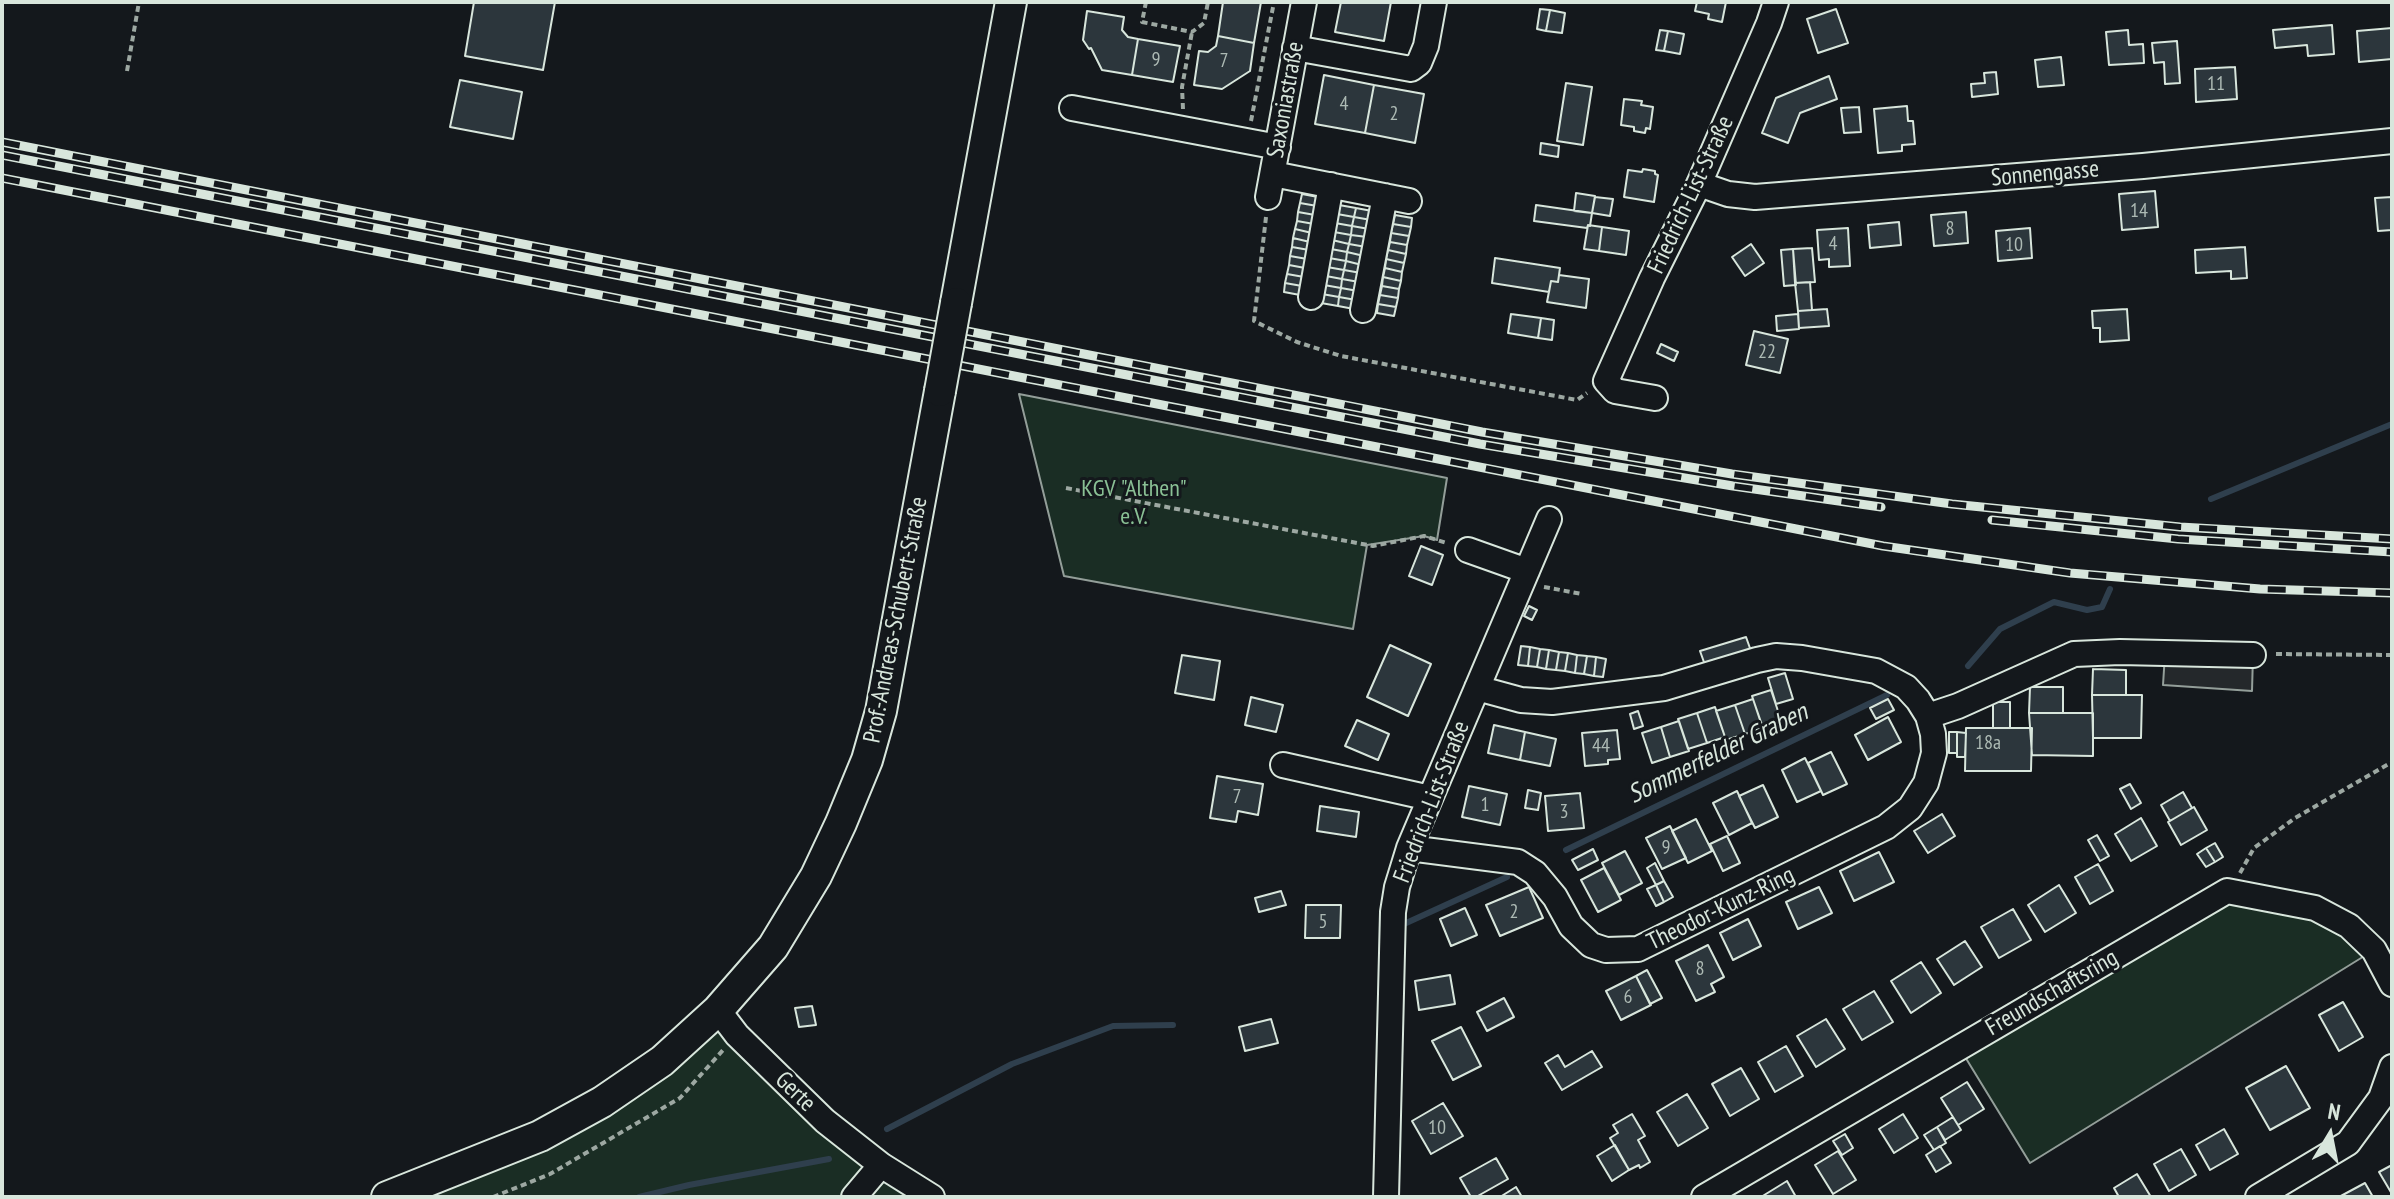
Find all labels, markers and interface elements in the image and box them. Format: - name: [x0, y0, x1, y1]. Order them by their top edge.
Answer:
- street label: Saxoniastraße: [1262, 40, 1310, 160]
- house number: 9: [1152, 48, 1160, 72]
- house number: 7: [1220, 49, 1228, 73]
- house number: 11: [2207, 72, 2225, 96]
- house number: 4: [1340, 92, 1348, 116]
- house number: 2: [1390, 102, 1398, 126]
- street label: Friedrich-List-Straße: [1642, 111, 1740, 279]
- street label: Sonnengasse: [1990, 155, 2100, 193]
- house number: 14: [2130, 199, 2148, 223]
- house number: 8: [1946, 217, 1954, 241]
- house number: 4: [1829, 232, 1837, 256]
- house number: 10: [2005, 233, 2023, 257]
- house number: 22: [1758, 340, 1776, 364]
- park label: KGV "Althen" e.V.: [1081, 475, 1187, 531]
- street label: Prof.-Andreas-Schubert-Straße: [858, 495, 934, 745]
- water label: Sommerfelder Graben: [1623, 697, 1813, 811]
- street label: Friedrich-List-Straße: [1388, 717, 1476, 887]
- house number: 18a: [1975, 731, 2001, 755]
- house number: 44: [1592, 734, 1610, 758]
- house number: 7: [1233, 785, 1241, 809]
- house number: 1: [1481, 793, 1489, 817]
- house number: 3: [1560, 800, 1568, 824]
- house number: 9: [1662, 836, 1670, 860]
- street label: Theodor-Kunz-Ring: [1643, 861, 1799, 957]
- house number: 2: [1510, 900, 1518, 924]
- house number: 5: [1319, 910, 1327, 934]
- street label: Freundschaftsring: [1981, 944, 2123, 1042]
- house number: 8: [1696, 957, 1704, 981]
- house number: 6: [1624, 985, 1632, 1009]
- street label: Gerte: [769, 1066, 821, 1118]
- north arrow: [2290, 1095, 2370, 1175]
- text: N: [2326, 1097, 2342, 1126]
- house number: 10: [1428, 1116, 1446, 1140]

